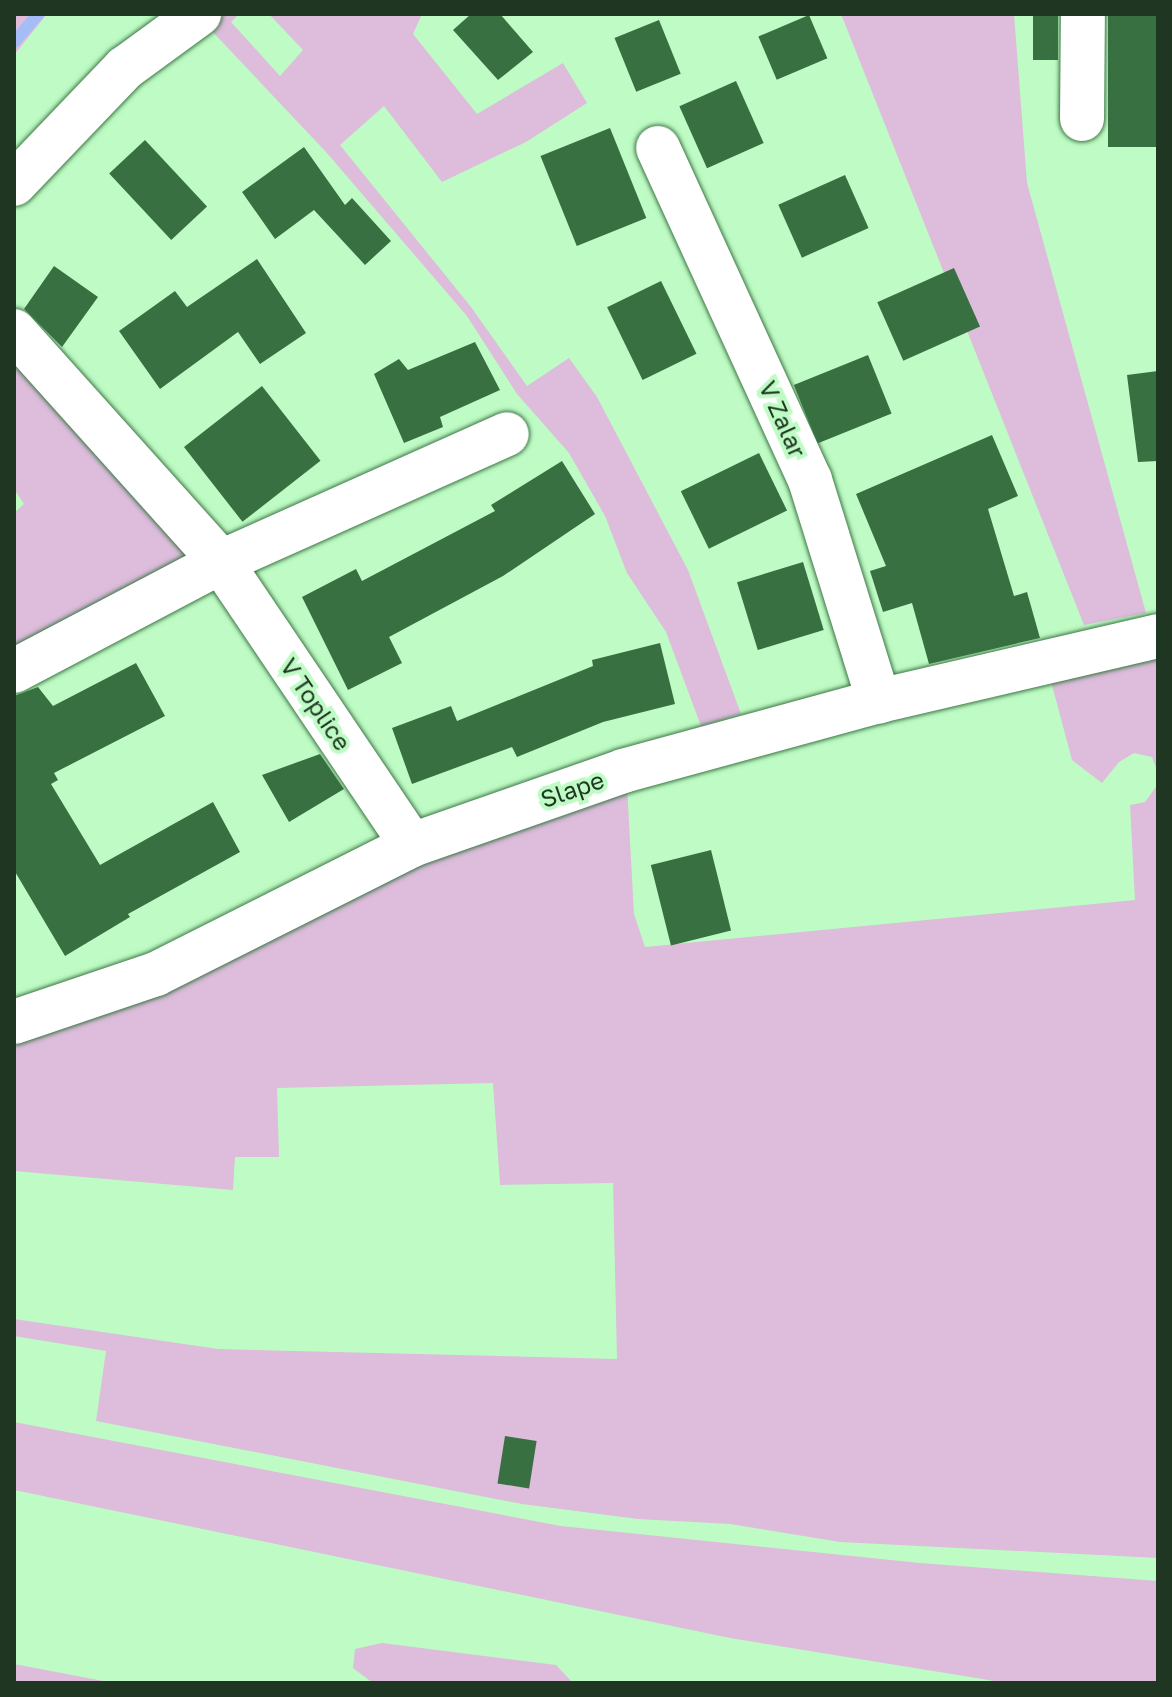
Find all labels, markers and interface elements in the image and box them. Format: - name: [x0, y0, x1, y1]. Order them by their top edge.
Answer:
- street label: V Zalar: [753, 376, 813, 462]
- street label: V Toplice: [275, 652, 357, 756]
- street label: Slape: [536, 765, 608, 813]

